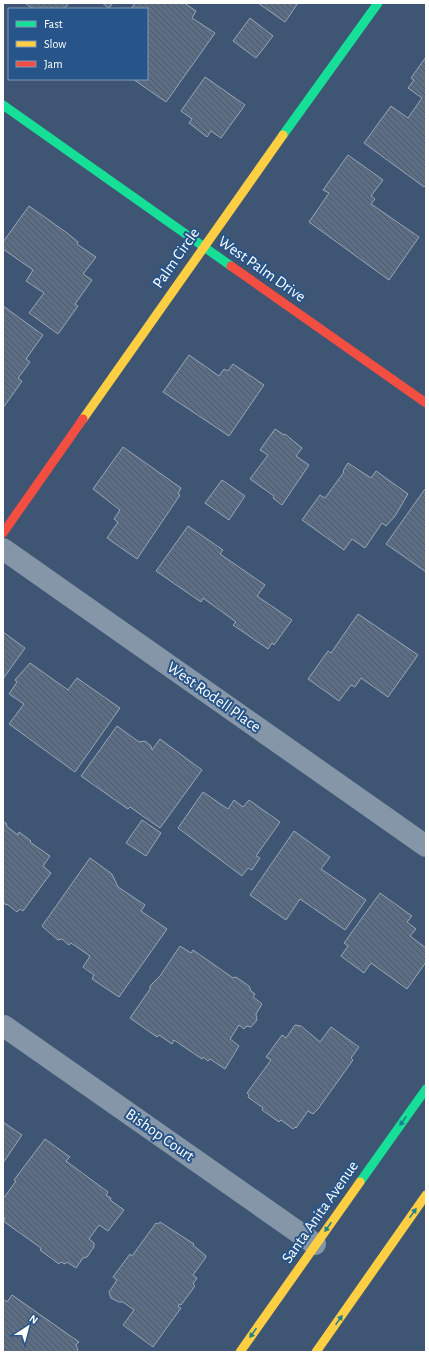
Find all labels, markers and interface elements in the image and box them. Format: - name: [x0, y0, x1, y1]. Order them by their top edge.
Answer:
- legend: [8, 8, 148, 80]
- text: Fast: [44, 18, 63, 30]
- text: Slow: [44, 38, 66, 50]
- text: Jam: [44, 58, 63, 70]
- street label: Palm Circle: [150, 225, 202, 291]
- street label: West Palm Drive: [215, 233, 309, 305]
- street label: West Rodell Place: [164, 659, 264, 735]
- street label: Bishop Court: [123, 1106, 197, 1164]
- one-way arrow: [399, 1115, 407, 1126]
- street label: Santa Anita Avenue: [279, 1158, 361, 1266]
- one-way arrow: [409, 1208, 417, 1219]
- one-way arrow: [324, 1221, 332, 1232]
- north arrow: [8, 1307, 48, 1347]
- text: N: [27, 1313, 40, 1326]
- one-way arrow: [335, 1315, 343, 1325]
- one-way arrow: [249, 1328, 257, 1338]

